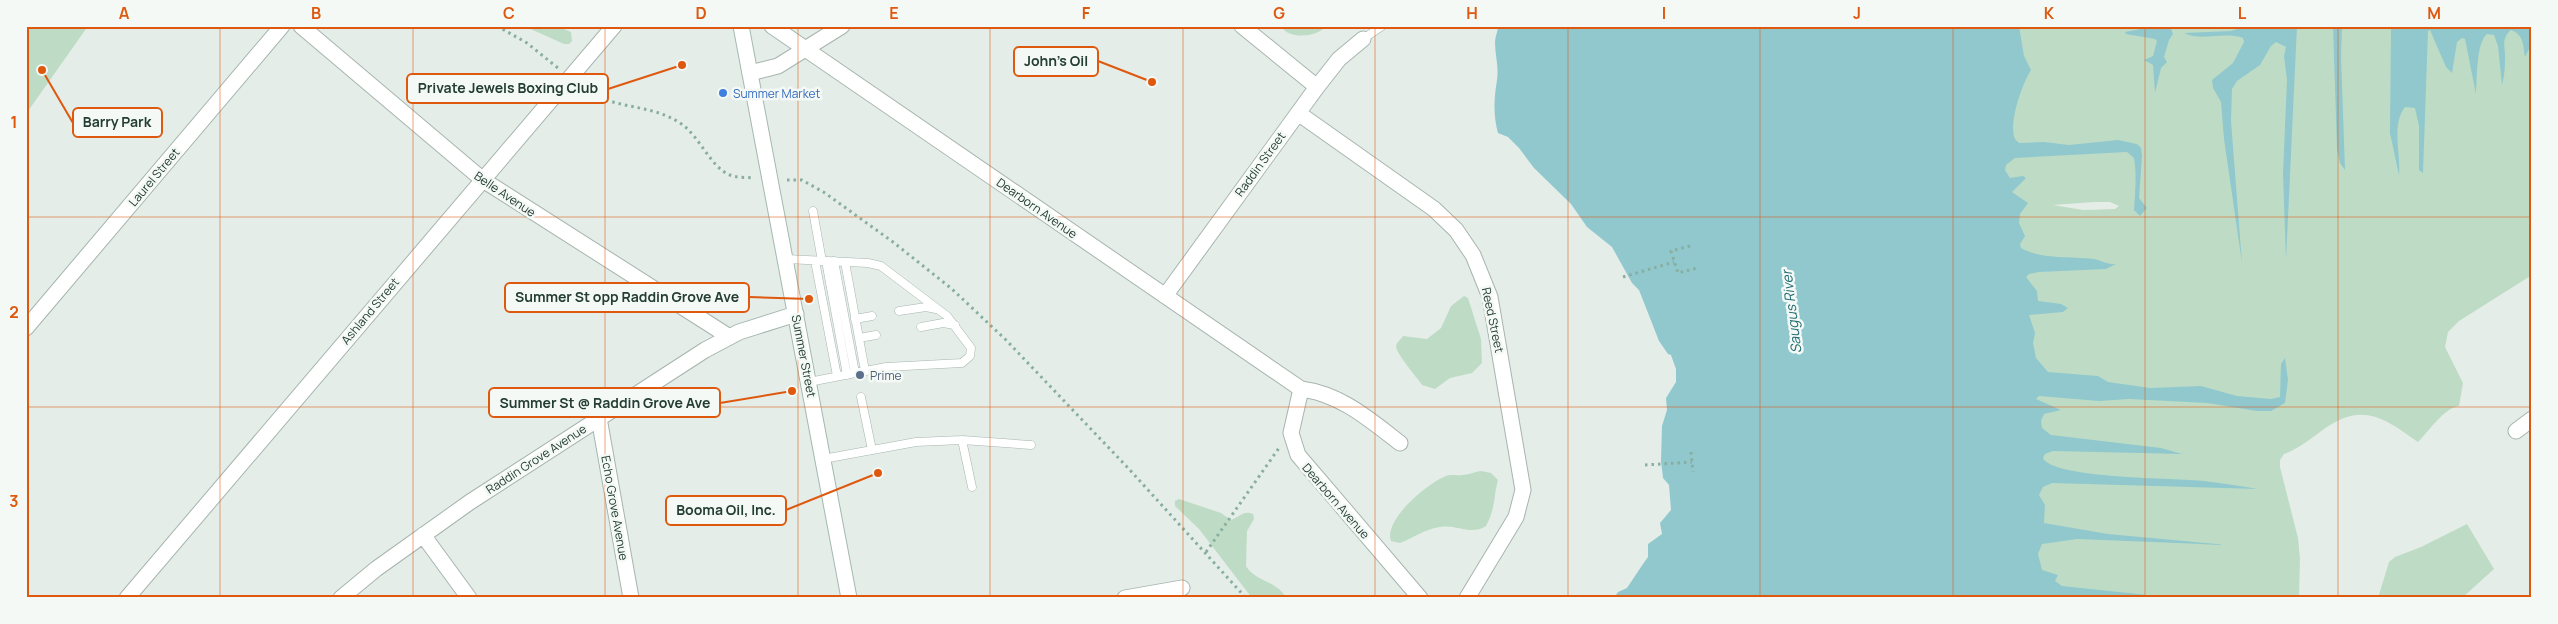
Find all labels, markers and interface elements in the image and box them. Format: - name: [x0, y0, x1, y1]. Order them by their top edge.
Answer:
- text: A: [119, 2, 130, 24]
- text: B: [311, 2, 321, 24]
- text: C: [503, 2, 515, 24]
- text: D: [695, 2, 707, 24]
- text: E: [889, 2, 899, 24]
- text: F: [1082, 2, 1091, 24]
- text: G: [1273, 2, 1285, 24]
- text: H: [1466, 2, 1478, 24]
- text: I: [1662, 2, 1666, 24]
- text: J: [1853, 2, 1861, 24]
- text: K: [2044, 2, 2055, 24]
- text: L: [2238, 2, 2247, 24]
- text: M: [2427, 2, 2441, 24]
- callout: John's Oil: [1014, 47, 1098, 76]
- text: John's Oil: [1024, 51, 1088, 70]
- callout: Private Jewels Boxing Club: [407, 74, 608, 103]
- text: Private Jewels Boxing Club: [418, 78, 599, 97]
- place label: Summer Market: [733, 85, 821, 102]
- marker: Summer Market: [717, 87, 729, 99]
- callout: Barry Park: [73, 108, 162, 137]
- text: 1: [10, 111, 18, 133]
- text: Barry Park: [83, 112, 152, 131]
- street label: Raddin Street: [1231, 128, 1289, 200]
- street label: Laurel Street: [124, 144, 184, 210]
- street label: Belle Avenue: [471, 167, 539, 221]
- street label: Dearborn Avenue: [993, 174, 1081, 242]
- water label: Saugus River: [1776, 267, 1806, 355]
- street label: Ashland Street: [337, 274, 403, 348]
- callout: Summer St opp Raddin Grove Ave: [505, 283, 749, 312]
- street label: Reed Street: [1478, 286, 1508, 354]
- text: Summer St opp Raddin Grove Ave: [515, 287, 739, 306]
- text: 2: [9, 301, 19, 323]
- street label: Summer Street: [788, 313, 820, 399]
- place label: Prime: [870, 367, 902, 384]
- marker: Prime: [854, 369, 866, 381]
- callout: Summer St @ Raddin Grove Ave: [489, 388, 720, 417]
- text: Summer St @ Raddin Grove Ave: [499, 393, 711, 412]
- street label: Raddin Grove Avenue: [482, 420, 590, 498]
- street label: Echo Grove Avenue: [597, 454, 633, 562]
- street label: Dearborn Avenue: [1298, 460, 1374, 542]
- text: 3: [9, 490, 19, 512]
- callout: Booma Oil, Inc.: [666, 496, 786, 525]
- text: Booma Oil, Inc.: [676, 500, 776, 519]

